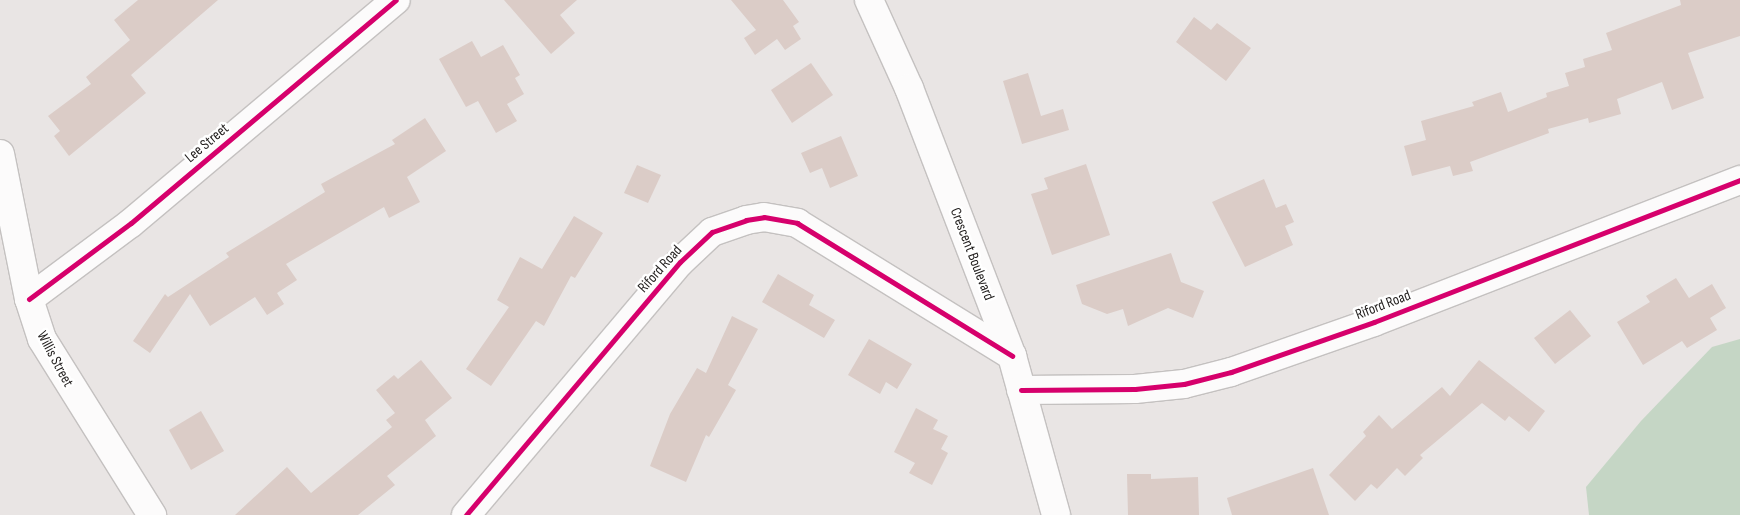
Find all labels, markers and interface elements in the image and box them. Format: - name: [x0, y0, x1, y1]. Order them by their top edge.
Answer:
- street label: Lee Street: [181, 120, 233, 166]
- street label: Crescent Boulevard: [946, 205, 998, 303]
- street label: Riford Road: [634, 242, 686, 296]
- street label: Riford Road: [1353, 286, 1413, 324]
- street label: Willis Street: [33, 328, 77, 390]

